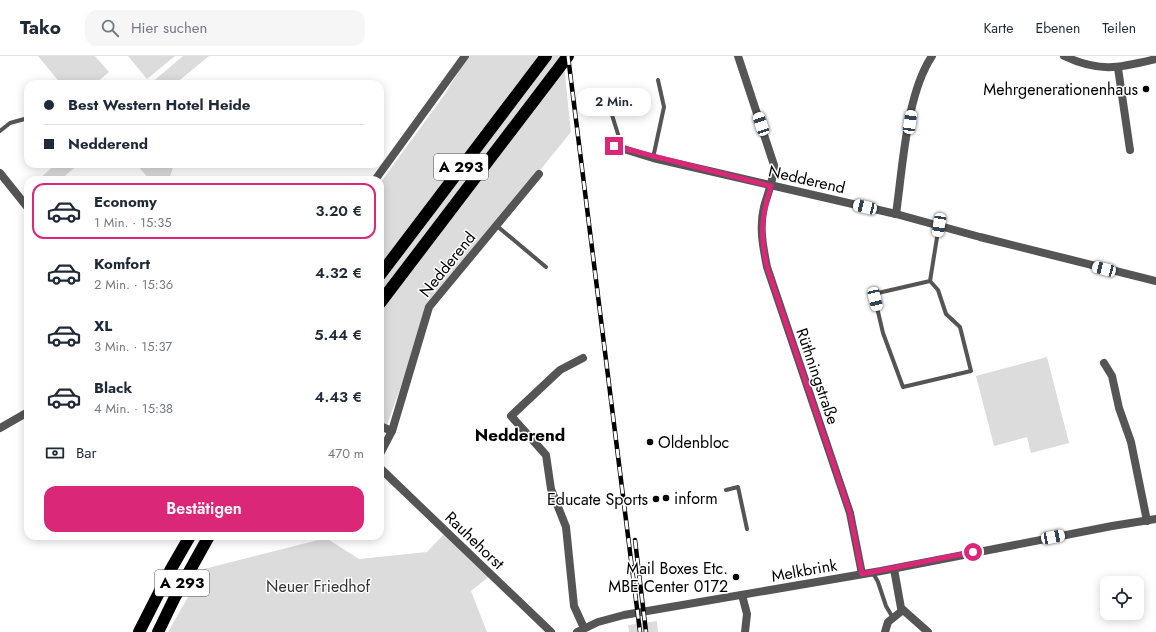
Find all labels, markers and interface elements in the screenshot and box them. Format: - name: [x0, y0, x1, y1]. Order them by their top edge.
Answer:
- search box: [85, 10, 365, 46]
- text: Tako: [20, 14, 61, 41]
- icon: search: [99, 17, 121, 39]
- text: Hier suchen: [131, 17, 207, 39]
- text: Karte: [983, 18, 1013, 38]
- text: Ebenen: [1035, 18, 1080, 38]
- text: Teilen: [1102, 18, 1136, 38]
- place label: Mehrgenerationenhaus: [983, 78, 1138, 101]
- marker: Mehrgenerationenhaus: [1141, 84, 1151, 94]
- callout: 2 Min.: [577, 88, 651, 116]
- text: 2 Min.: [595, 92, 633, 111]
- text: Best Western Hotel Heide: [68, 94, 250, 116]
- car: [902, 109, 918, 135]
- car: [752, 111, 770, 137]
- text: Nedderend: [68, 133, 148, 155]
- route end: [605, 137, 623, 155]
- road number: A 293: [434, 154, 488, 180]
- street label: Nedderend: [766, 159, 848, 199]
- text: Economy: [94, 191, 157, 213]
- icon: car: [46, 193, 82, 229]
- car: [852, 198, 878, 216]
- text: 3.20 €: [315, 200, 362, 222]
- car: [931, 212, 947, 238]
- text: 1 Min. · 15:35: [94, 213, 172, 232]
- street label: Nedderend: [414, 227, 481, 302]
- text: Komfort: [94, 253, 150, 275]
- icon: car: [46, 255, 82, 291]
- car: [1091, 260, 1117, 278]
- text: 4.32 €: [315, 262, 362, 284]
- text: 2 Min. · 15:36: [94, 275, 173, 294]
- car: [866, 286, 884, 312]
- text: XL: [94, 315, 112, 337]
- icon: car: [46, 317, 82, 353]
- text: 5.44 €: [314, 324, 362, 346]
- street label: Rüthningstraße: [790, 325, 845, 427]
- text: 3 Min. · 15:37: [94, 337, 172, 356]
- text: Black: [94, 377, 132, 399]
- icon: car: [46, 379, 82, 415]
- text: 4.43 €: [314, 386, 362, 408]
- text: 4 Min. · 15:38: [94, 399, 173, 418]
- district label: Nedderend: [475, 423, 565, 447]
- place label: Oldenbloc: [658, 431, 729, 454]
- marker: Oldenbloc: [645, 437, 655, 447]
- icon: cash: [44, 442, 66, 464]
- text: Bar: [76, 442, 97, 464]
- text: 470 m: [328, 444, 364, 463]
- button: Bestätigen: [44, 486, 364, 532]
- place label: inform: [674, 487, 718, 510]
- place label: Educate Sports: [547, 488, 648, 511]
- marker: inform: [661, 493, 671, 503]
- marker: Educate Sports: [651, 494, 661, 504]
- street label: Rauhehorst: [440, 506, 510, 575]
- car: [1040, 529, 1066, 545]
- route start: [964, 543, 982, 561]
- street label: Melkbrink: [770, 553, 840, 588]
- place label: Mail Boxes Etc. MBE Center 0172: [608, 557, 728, 598]
- road number: A 293: [155, 570, 209, 596]
- marker: Mail Boxes Etc. MBE Center 0172: [731, 572, 741, 582]
- park label: Neuer Friedhof: [266, 575, 370, 598]
- map controls: [1100, 576, 1144, 620]
- button: locate: [1100, 576, 1144, 620]

